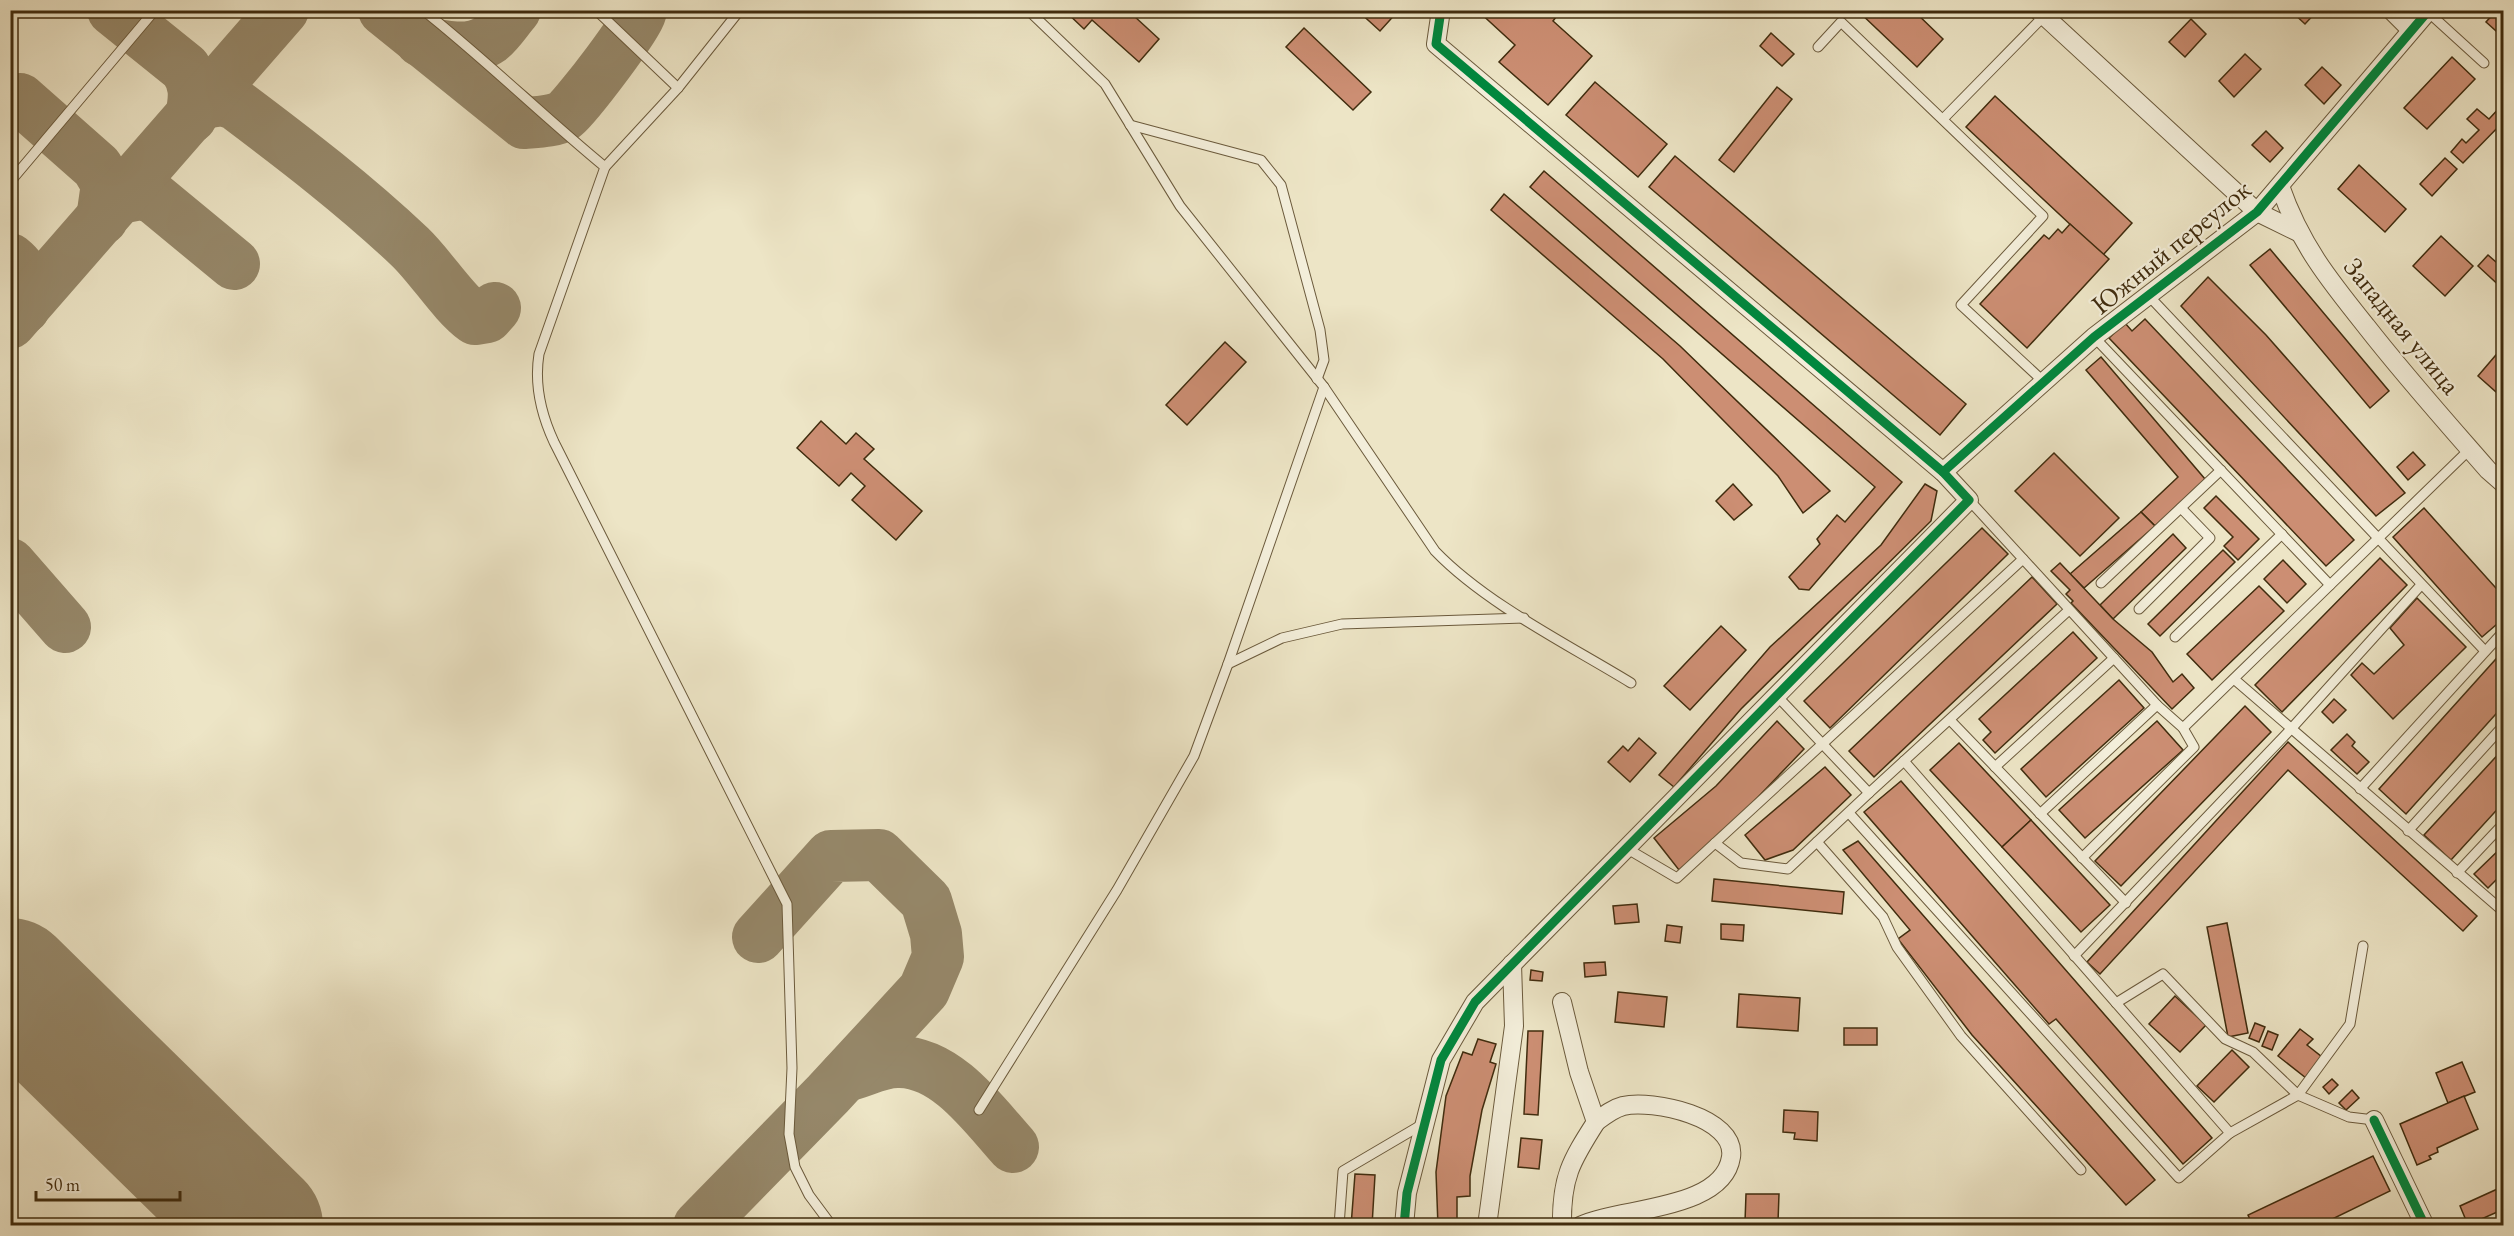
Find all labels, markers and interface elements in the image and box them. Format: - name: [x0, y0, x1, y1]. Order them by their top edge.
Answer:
- street label: Южный переулок: [2084, 171, 2258, 322]
- street label: Западная улица: [2336, 250, 2469, 402]
- scale bar: [36, 1164, 180, 1202]
- text: 50 m: [45, 1173, 80, 1196]

